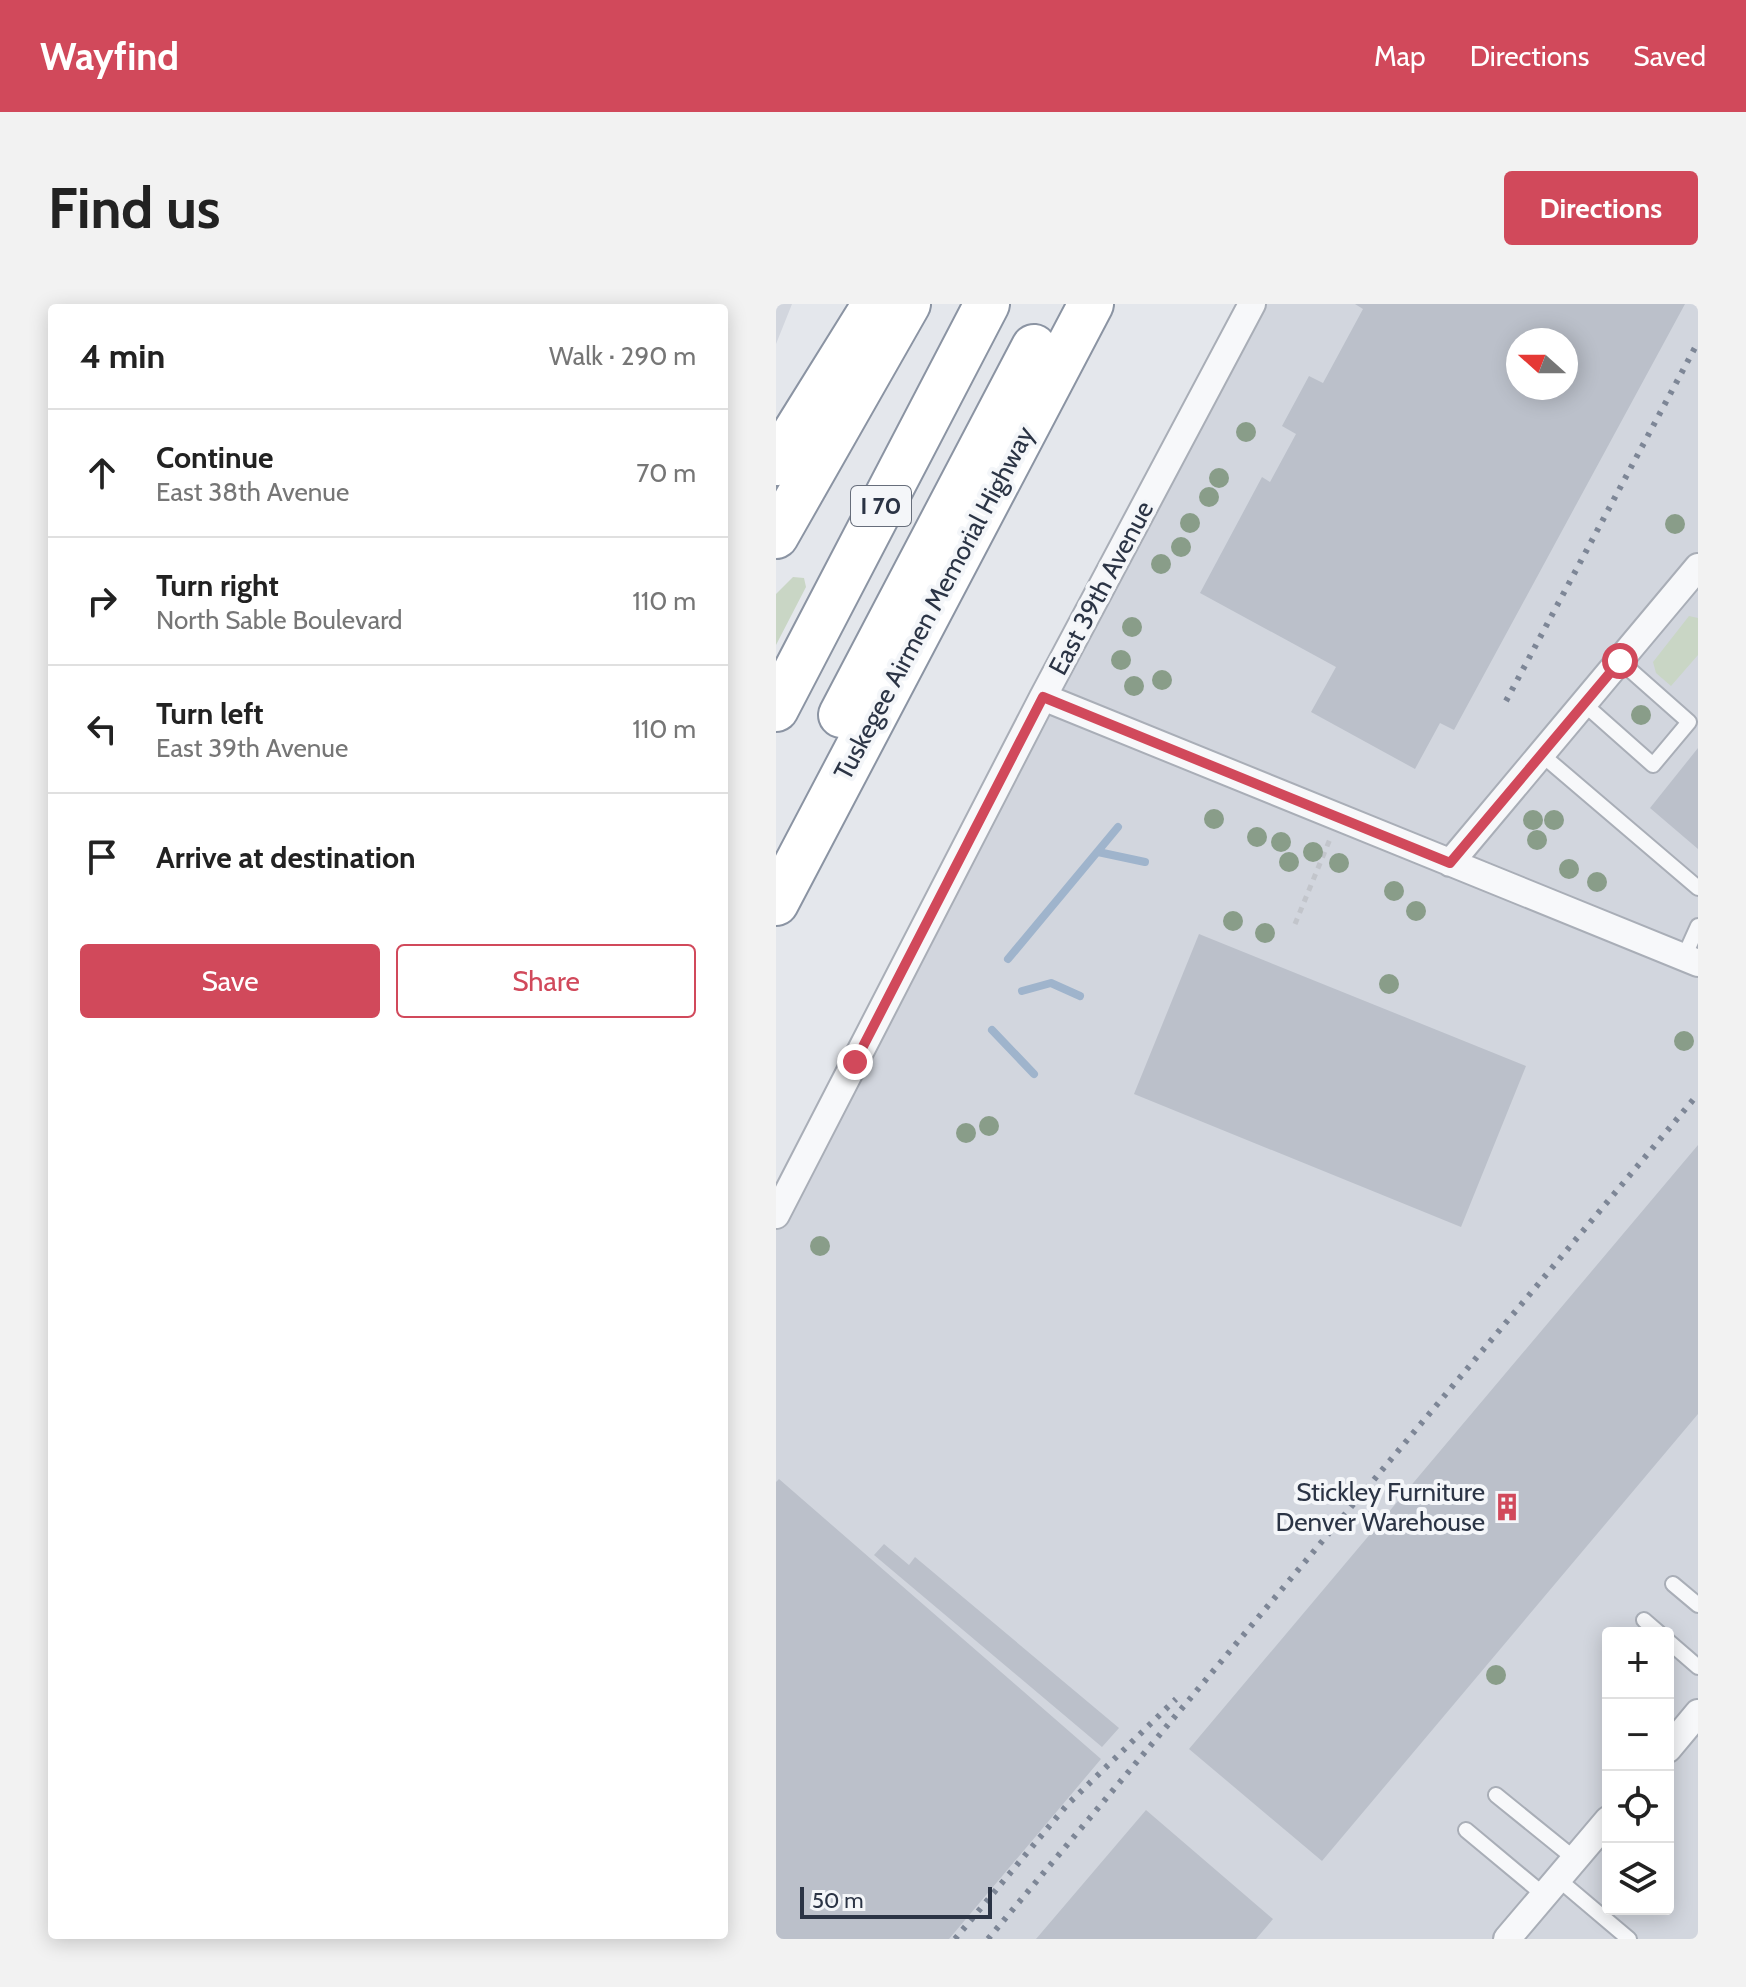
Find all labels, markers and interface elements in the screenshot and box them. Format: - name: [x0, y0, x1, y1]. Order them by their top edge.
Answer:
- text: Wayfind: [40, 33, 179, 80]
- text: Map: [1374, 39, 1426, 73]
- text: Directions: [1470, 39, 1589, 73]
- text: Saved: [1633, 39, 1706, 73]
- button: Directions: [1504, 171, 1698, 245]
- text: Find us: [48, 174, 221, 242]
- north arrow: [1506, 328, 1578, 400]
- text: 4 min: [80, 335, 165, 377]
- text: Walk · 290 m: [549, 340, 696, 372]
- street label: Tuskegee Airmen Memorial Highway: [827, 421, 1041, 785]
- text: Continue: [156, 439, 273, 476]
- icon: ahead: [80, 451, 124, 495]
- text: 70 m: [636, 457, 696, 489]
- text: East 38th Avenue: [156, 476, 349, 508]
- road number: I 70: [851, 486, 911, 526]
- street label: East 39th Avenue: [1042, 496, 1160, 680]
- text: Turn right: [156, 567, 279, 604]
- icon: right: [80, 579, 124, 623]
- text: 110 m: [632, 585, 696, 617]
- text: North Sable Boulevard: [156, 604, 403, 636]
- route start: [1602, 643, 1638, 679]
- text: Turn left: [156, 695, 264, 732]
- icon: left: [80, 707, 124, 751]
- text: 110 m: [632, 713, 696, 745]
- text: East 39th Avenue: [156, 732, 348, 764]
- icon: arrive: [80, 835, 124, 879]
- text: Arrive at destination: [156, 839, 416, 876]
- button: Save: [80, 944, 380, 1018]
- button: Share: [396, 944, 696, 1018]
- route end: [837, 1044, 873, 1080]
- place label: Stickley Furniture Denver Warehouse: [1275, 1476, 1485, 1538]
- building icon: Stickley Furniture Denver Warehouse: [1492, 1492, 1522, 1522]
- map controls: [1602, 1627, 1674, 1915]
- button: +: [1602, 1627, 1674, 1699]
- button: −: [1602, 1699, 1674, 1771]
- button: locate: [1602, 1771, 1674, 1843]
- button: layers: [1602, 1843, 1674, 1915]
- scale bar: [800, 1883, 992, 1919]
- text: 50 m: [812, 1887, 864, 1914]

